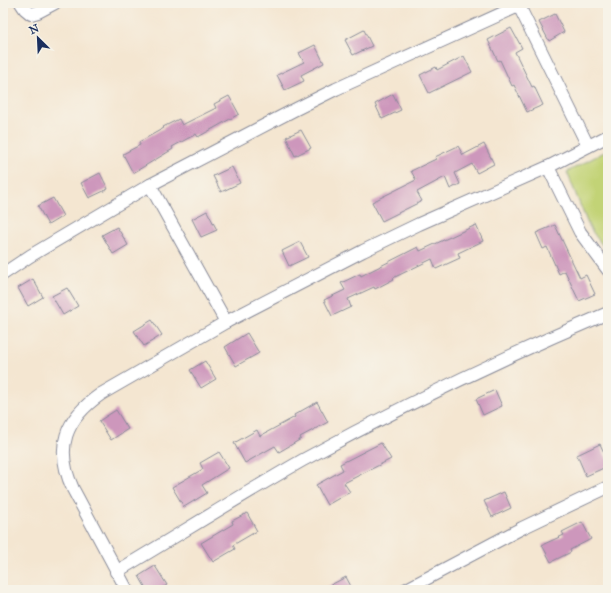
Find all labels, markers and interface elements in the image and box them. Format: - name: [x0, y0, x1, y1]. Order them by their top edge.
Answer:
- north arrow: [18, 18, 58, 58]
- text: N: [27, 21, 42, 37]

